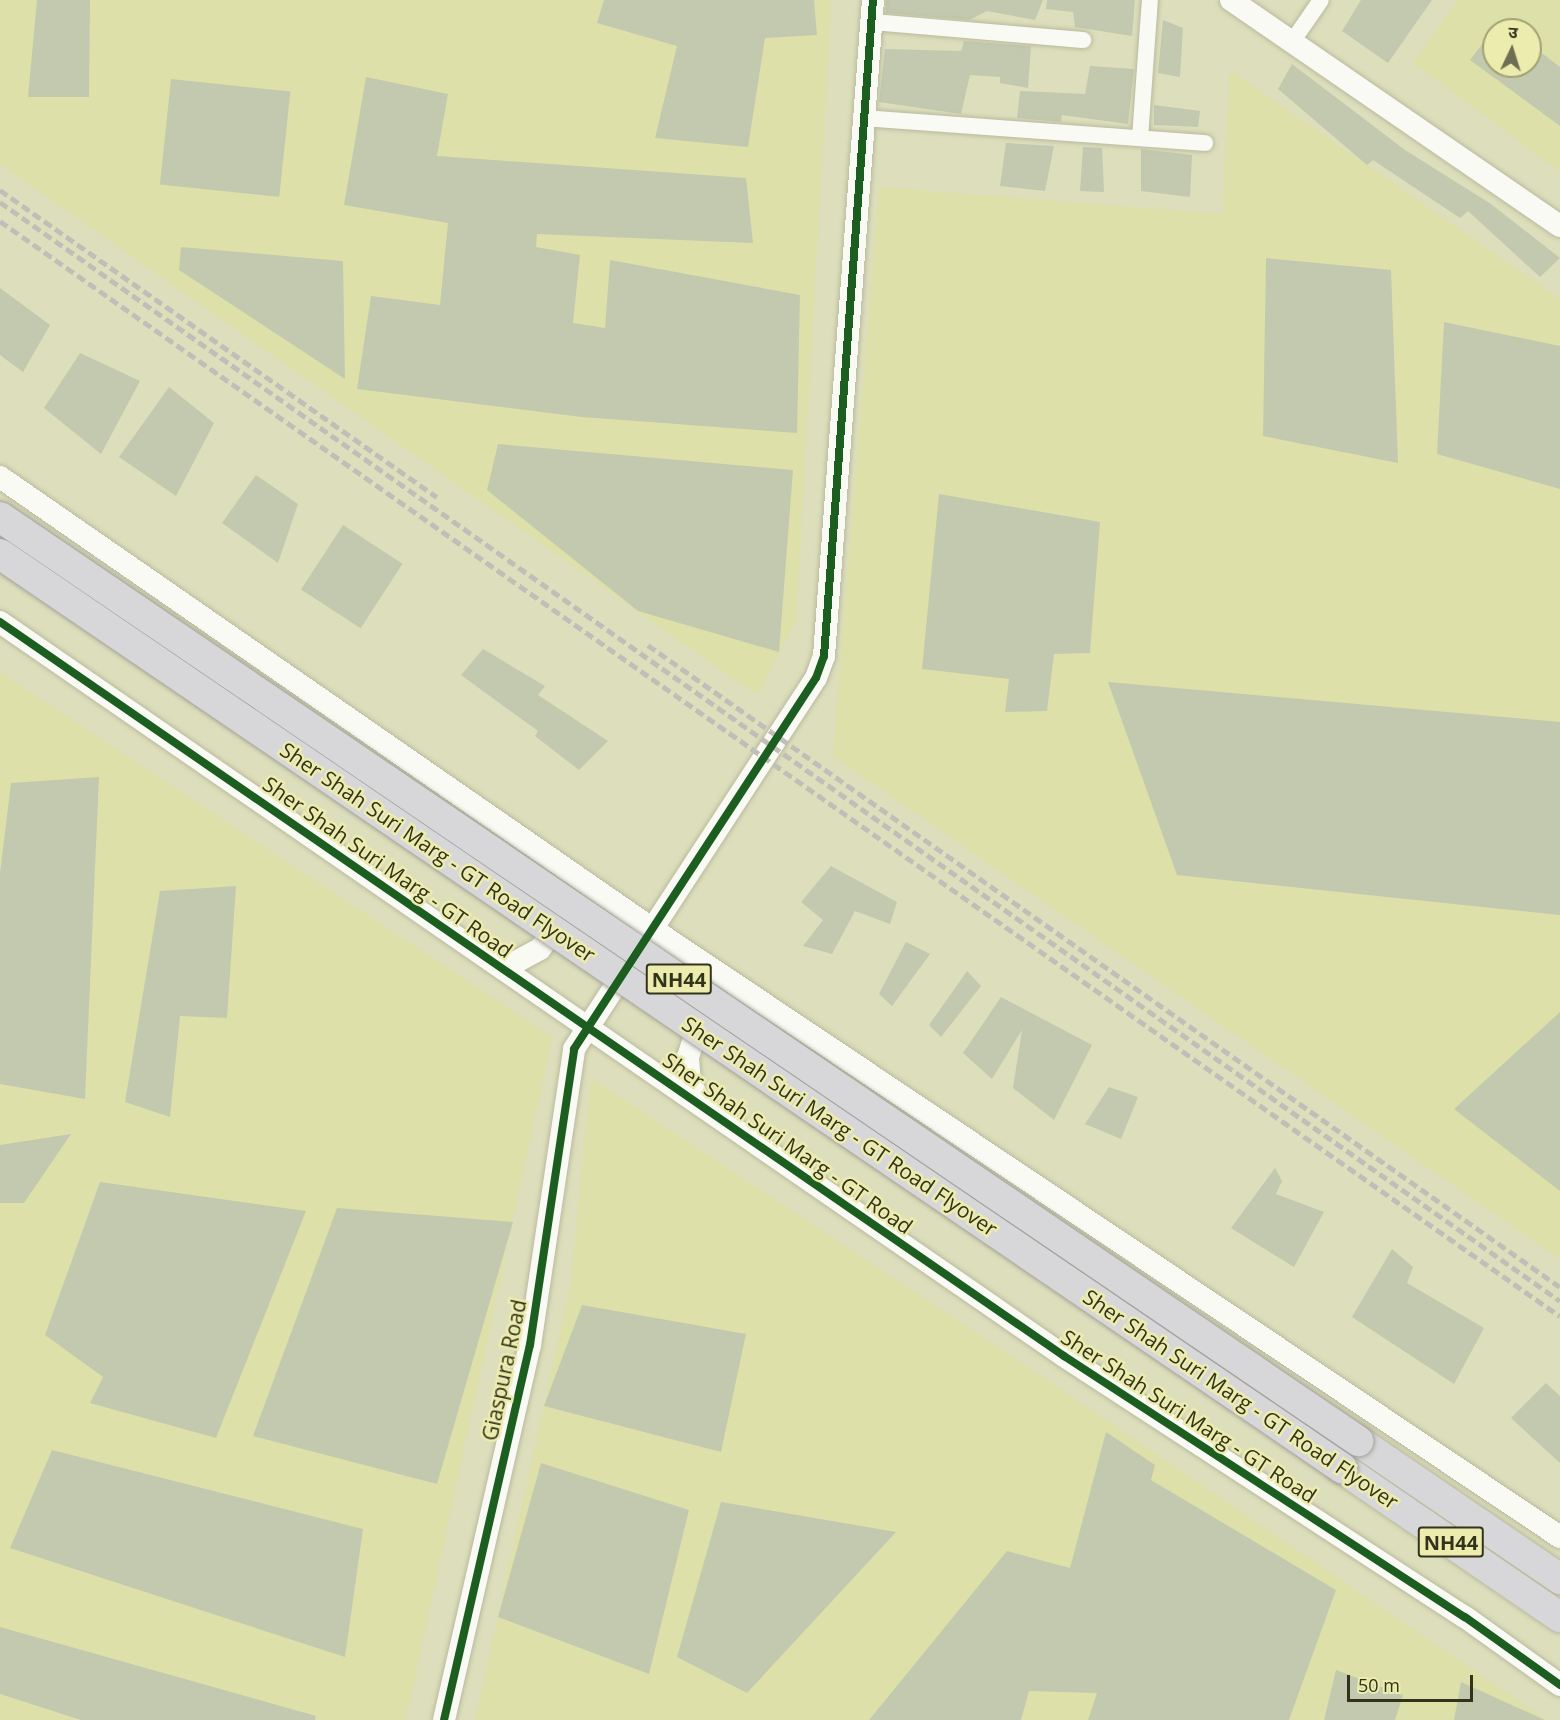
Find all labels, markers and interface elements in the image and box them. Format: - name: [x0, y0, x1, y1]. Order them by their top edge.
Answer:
- north arrow: [1482, 18, 1542, 78]
- text: उ: [1508, 21, 1519, 43]
- street label: Sher Shah Suri Marg - GT Road Flyover: [276, 737, 600, 967]
- street label: Sher Shah Suri Marg - GT Road: [258, 771, 518, 963]
- road number: NH44: [644, 962, 714, 996]
- street label: Sher Shah Suri Marg - GT Road Flyover: [678, 1011, 1002, 1241]
- street label: Sher Shah Suri Marg - GT Road: [658, 1047, 918, 1239]
- street label: Sher Shah Suri Marg - GT Road Flyover: [1079, 1284, 1403, 1514]
- street label: Giaspura Road: [477, 1297, 531, 1443]
- street label: Sher Shah Suri Marg - GT Road: [1057, 1324, 1321, 1508]
- road number: NH44: [1416, 1525, 1486, 1559]
- scale bar: [1350, 1663, 1476, 1701]
- text: 50 m: [1358, 1673, 1400, 1697]

